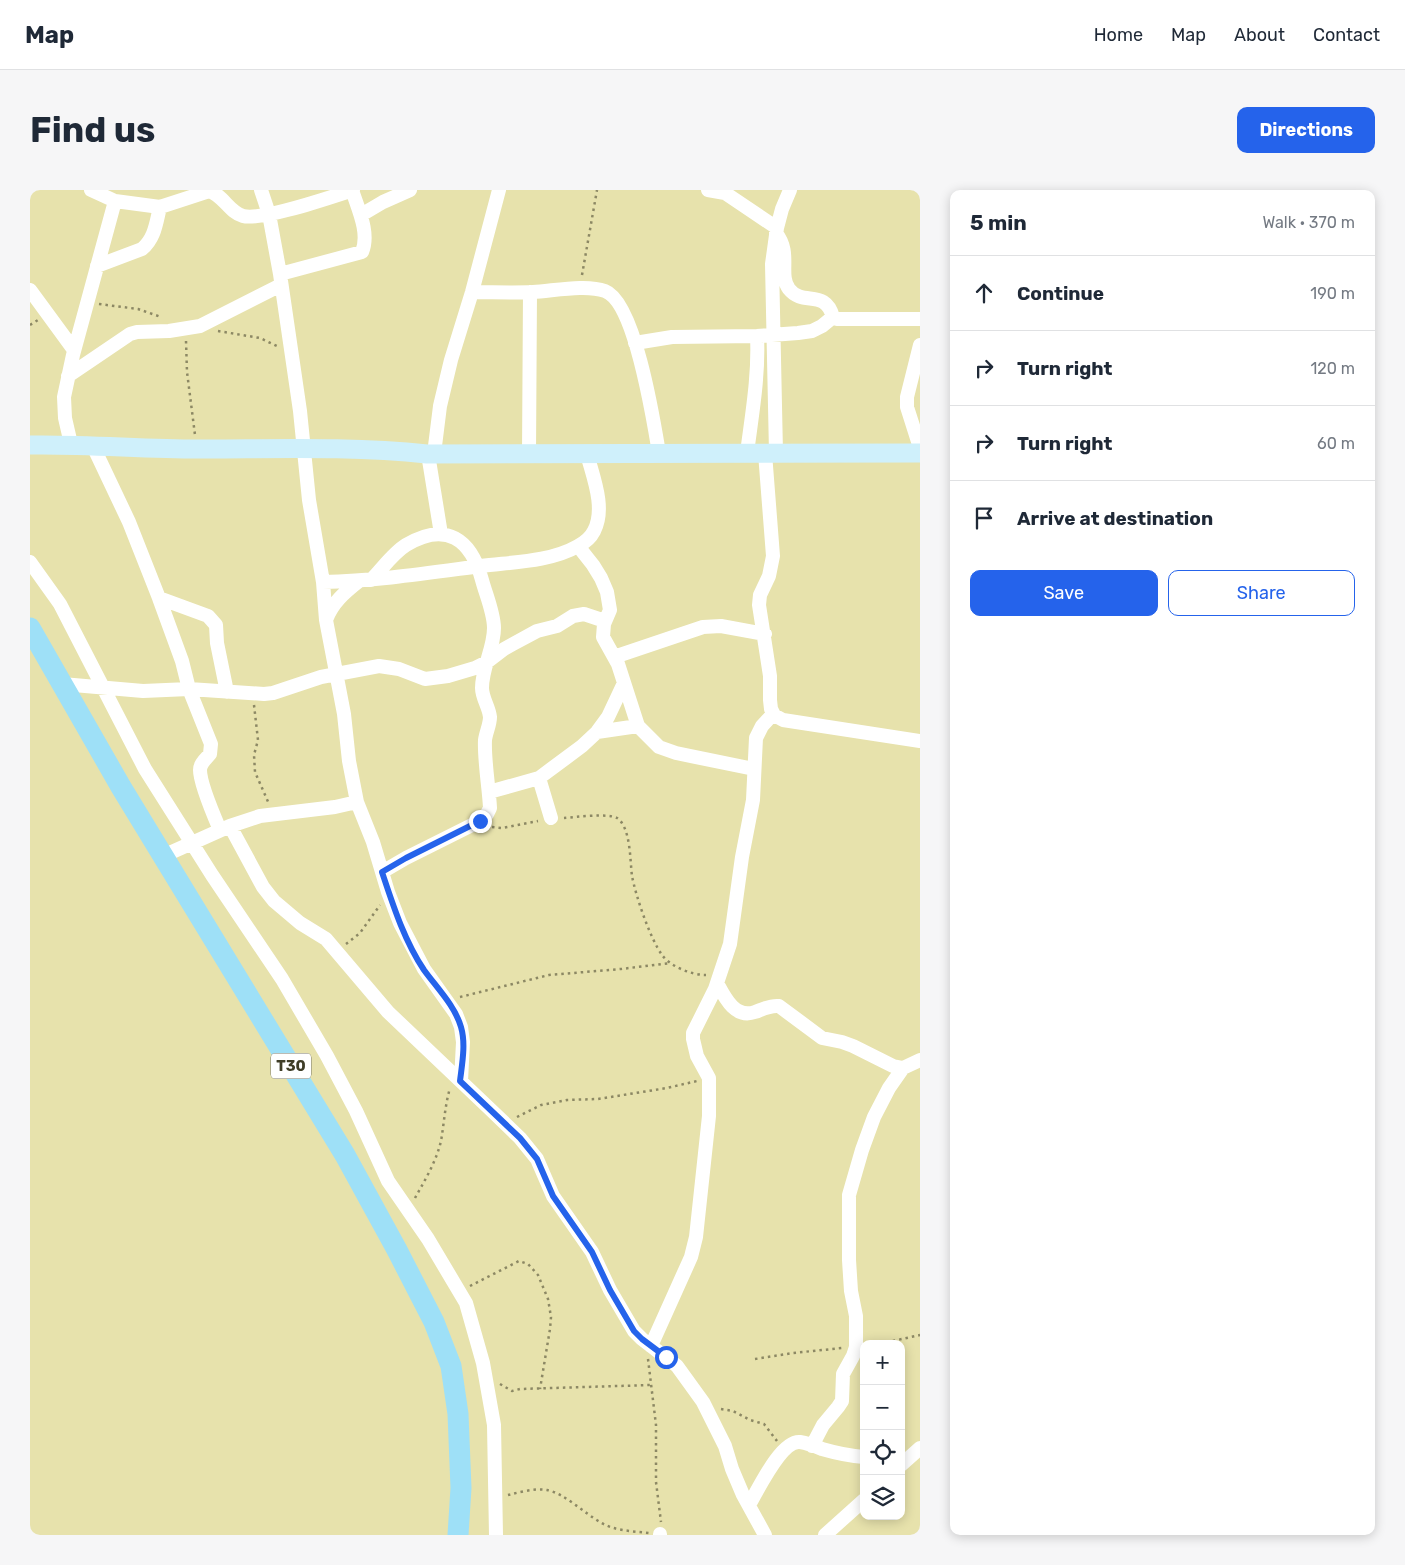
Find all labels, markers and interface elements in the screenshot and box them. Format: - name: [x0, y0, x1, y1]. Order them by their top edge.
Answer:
- text: Map: [25, 21, 74, 49]
- text: Home: [1094, 24, 1143, 46]
- text: Map: [1171, 24, 1206, 46]
- text: About: [1234, 24, 1285, 46]
- text: Contact: [1313, 24, 1380, 46]
- button: Directions: [1237, 107, 1375, 153]
- text: Find us: [30, 109, 155, 151]
- text: 5 min: [970, 210, 1027, 235]
- text: Walk · 370 m: [1262, 213, 1355, 232]
- icon: ahead: [970, 279, 998, 307]
- text: Continue: [1017, 282, 1104, 305]
- text: 190 m: [1310, 284, 1355, 303]
- icon: right: [970, 354, 998, 382]
- text: Turn right: [1017, 357, 1112, 380]
- text: 120 m: [1310, 359, 1355, 378]
- icon: right: [970, 429, 998, 457]
- text: Turn right: [1017, 432, 1112, 455]
- text: 60 m: [1317, 434, 1355, 453]
- icon: arrive: [970, 504, 998, 532]
- text: Arrive at destination: [1017, 507, 1213, 530]
- button: Save: [970, 570, 1158, 616]
- button: Share: [1168, 570, 1355, 616]
- route end: [469, 810, 492, 833]
- road number: T30: [271, 1054, 311, 1078]
- map controls: [860, 1340, 905, 1520]
- button: +: [860, 1340, 905, 1385]
- route start: [655, 1346, 678, 1369]
- button: −: [860, 1385, 905, 1430]
- button: locate: [860, 1430, 905, 1475]
- button: layers: [860, 1475, 905, 1520]

